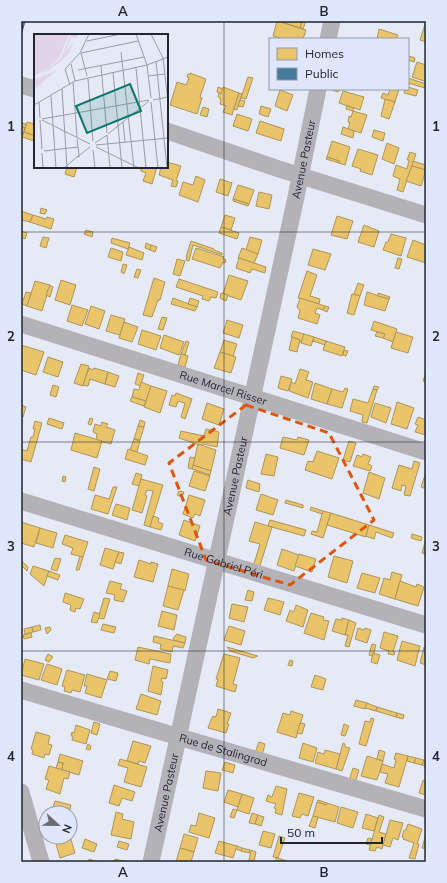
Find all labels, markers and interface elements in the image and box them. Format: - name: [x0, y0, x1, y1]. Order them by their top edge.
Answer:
- text: A: [118, 3, 128, 19]
- text: B: [320, 3, 329, 19]
- inset map: [34, 34, 168, 168]
- legend: [269, 38, 409, 90]
- text: Homes: [305, 46, 344, 61]
- text: Public: [305, 66, 339, 81]
- text: 1: [7, 118, 15, 134]
- text: 1: [432, 118, 440, 134]
- street label: Avenue Pasteur: [289, 119, 319, 200]
- text: 2: [7, 328, 15, 344]
- text: 2: [432, 328, 440, 344]
- street label: Rue Marcel Risser: [178, 368, 269, 408]
- street label: Avenue Pasteur: [220, 435, 251, 517]
- text: 3: [7, 538, 15, 554]
- text: 3: [432, 538, 440, 554]
- street label: Rue Gabriel Péri: [183, 544, 265, 582]
- street label: Rue de Stalingrad: [178, 730, 269, 769]
- text: 4: [7, 748, 15, 764]
- text: 4: [432, 748, 440, 764]
- street label: Avenue Pasteur: [151, 752, 182, 833]
- north arrow: [38, 805, 78, 845]
- scale bar: [281, 819, 382, 845]
- text: N: [59, 822, 75, 835]
- text: 50 m: [287, 825, 315, 840]
- text: A: [118, 864, 128, 880]
- text: B: [320, 864, 329, 880]

